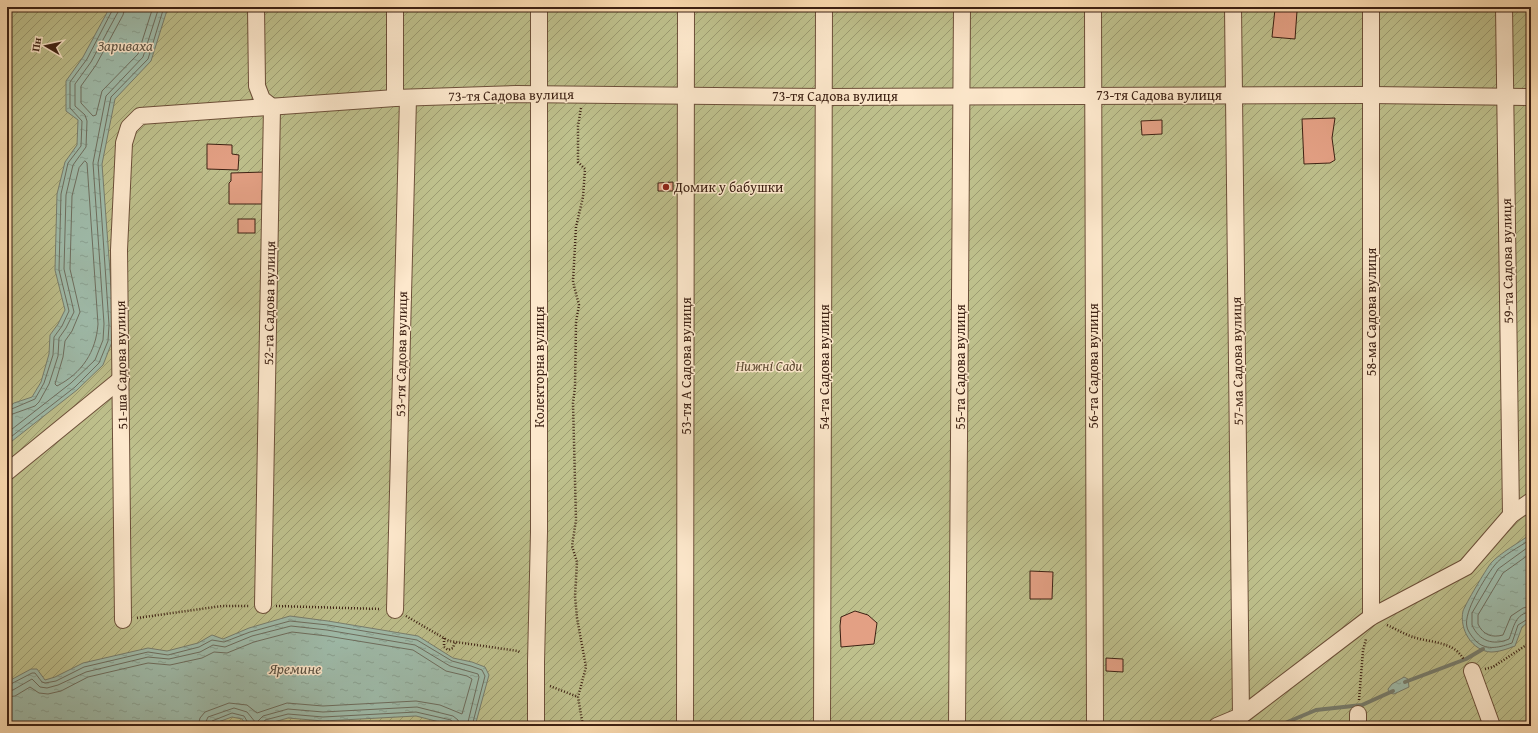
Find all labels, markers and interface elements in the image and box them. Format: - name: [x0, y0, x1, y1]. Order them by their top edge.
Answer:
- north arrow: [26, 26, 66, 66]
- water label: Зариваха: [97, 35, 153, 56]
- text: Пн: [27, 36, 45, 53]
- street label: 73-тя Садова вулиця: [448, 84, 574, 106]
- street label: 73-тя Садова вулиця: [1096, 85, 1222, 105]
- street label: 73-тя Садова вулиця: [772, 86, 898, 106]
- place label: Домик у бабушки: [673, 177, 783, 197]
- marker: Домик у бабушки: [661, 182, 671, 192]
- street label: 59-та Садова вулиця: [1496, 198, 1518, 324]
- street label: 52-га Садова вулиця: [258, 241, 280, 365]
- street label: 58-ма Садова вулиця: [1361, 248, 1381, 376]
- street label: 53-тя Садова вулиця: [390, 291, 412, 417]
- street label: 57-ма Садова вулиця: [1226, 296, 1248, 426]
- street label: 53-тя А Садова вулиця: [676, 297, 696, 435]
- street label: 51-ша Садова вулиця: [110, 300, 132, 430]
- street label: 56-та Садова вулиця: [1083, 303, 1103, 429]
- street label: 54-та Садова вулиця: [814, 304, 834, 430]
- street label: 55-та Садова вулиця: [950, 304, 970, 430]
- street label: Колекторна вулиця: [529, 306, 549, 428]
- park label: Нижні Сади: [736, 356, 802, 376]
- water label: Яремине: [268, 658, 321, 679]

